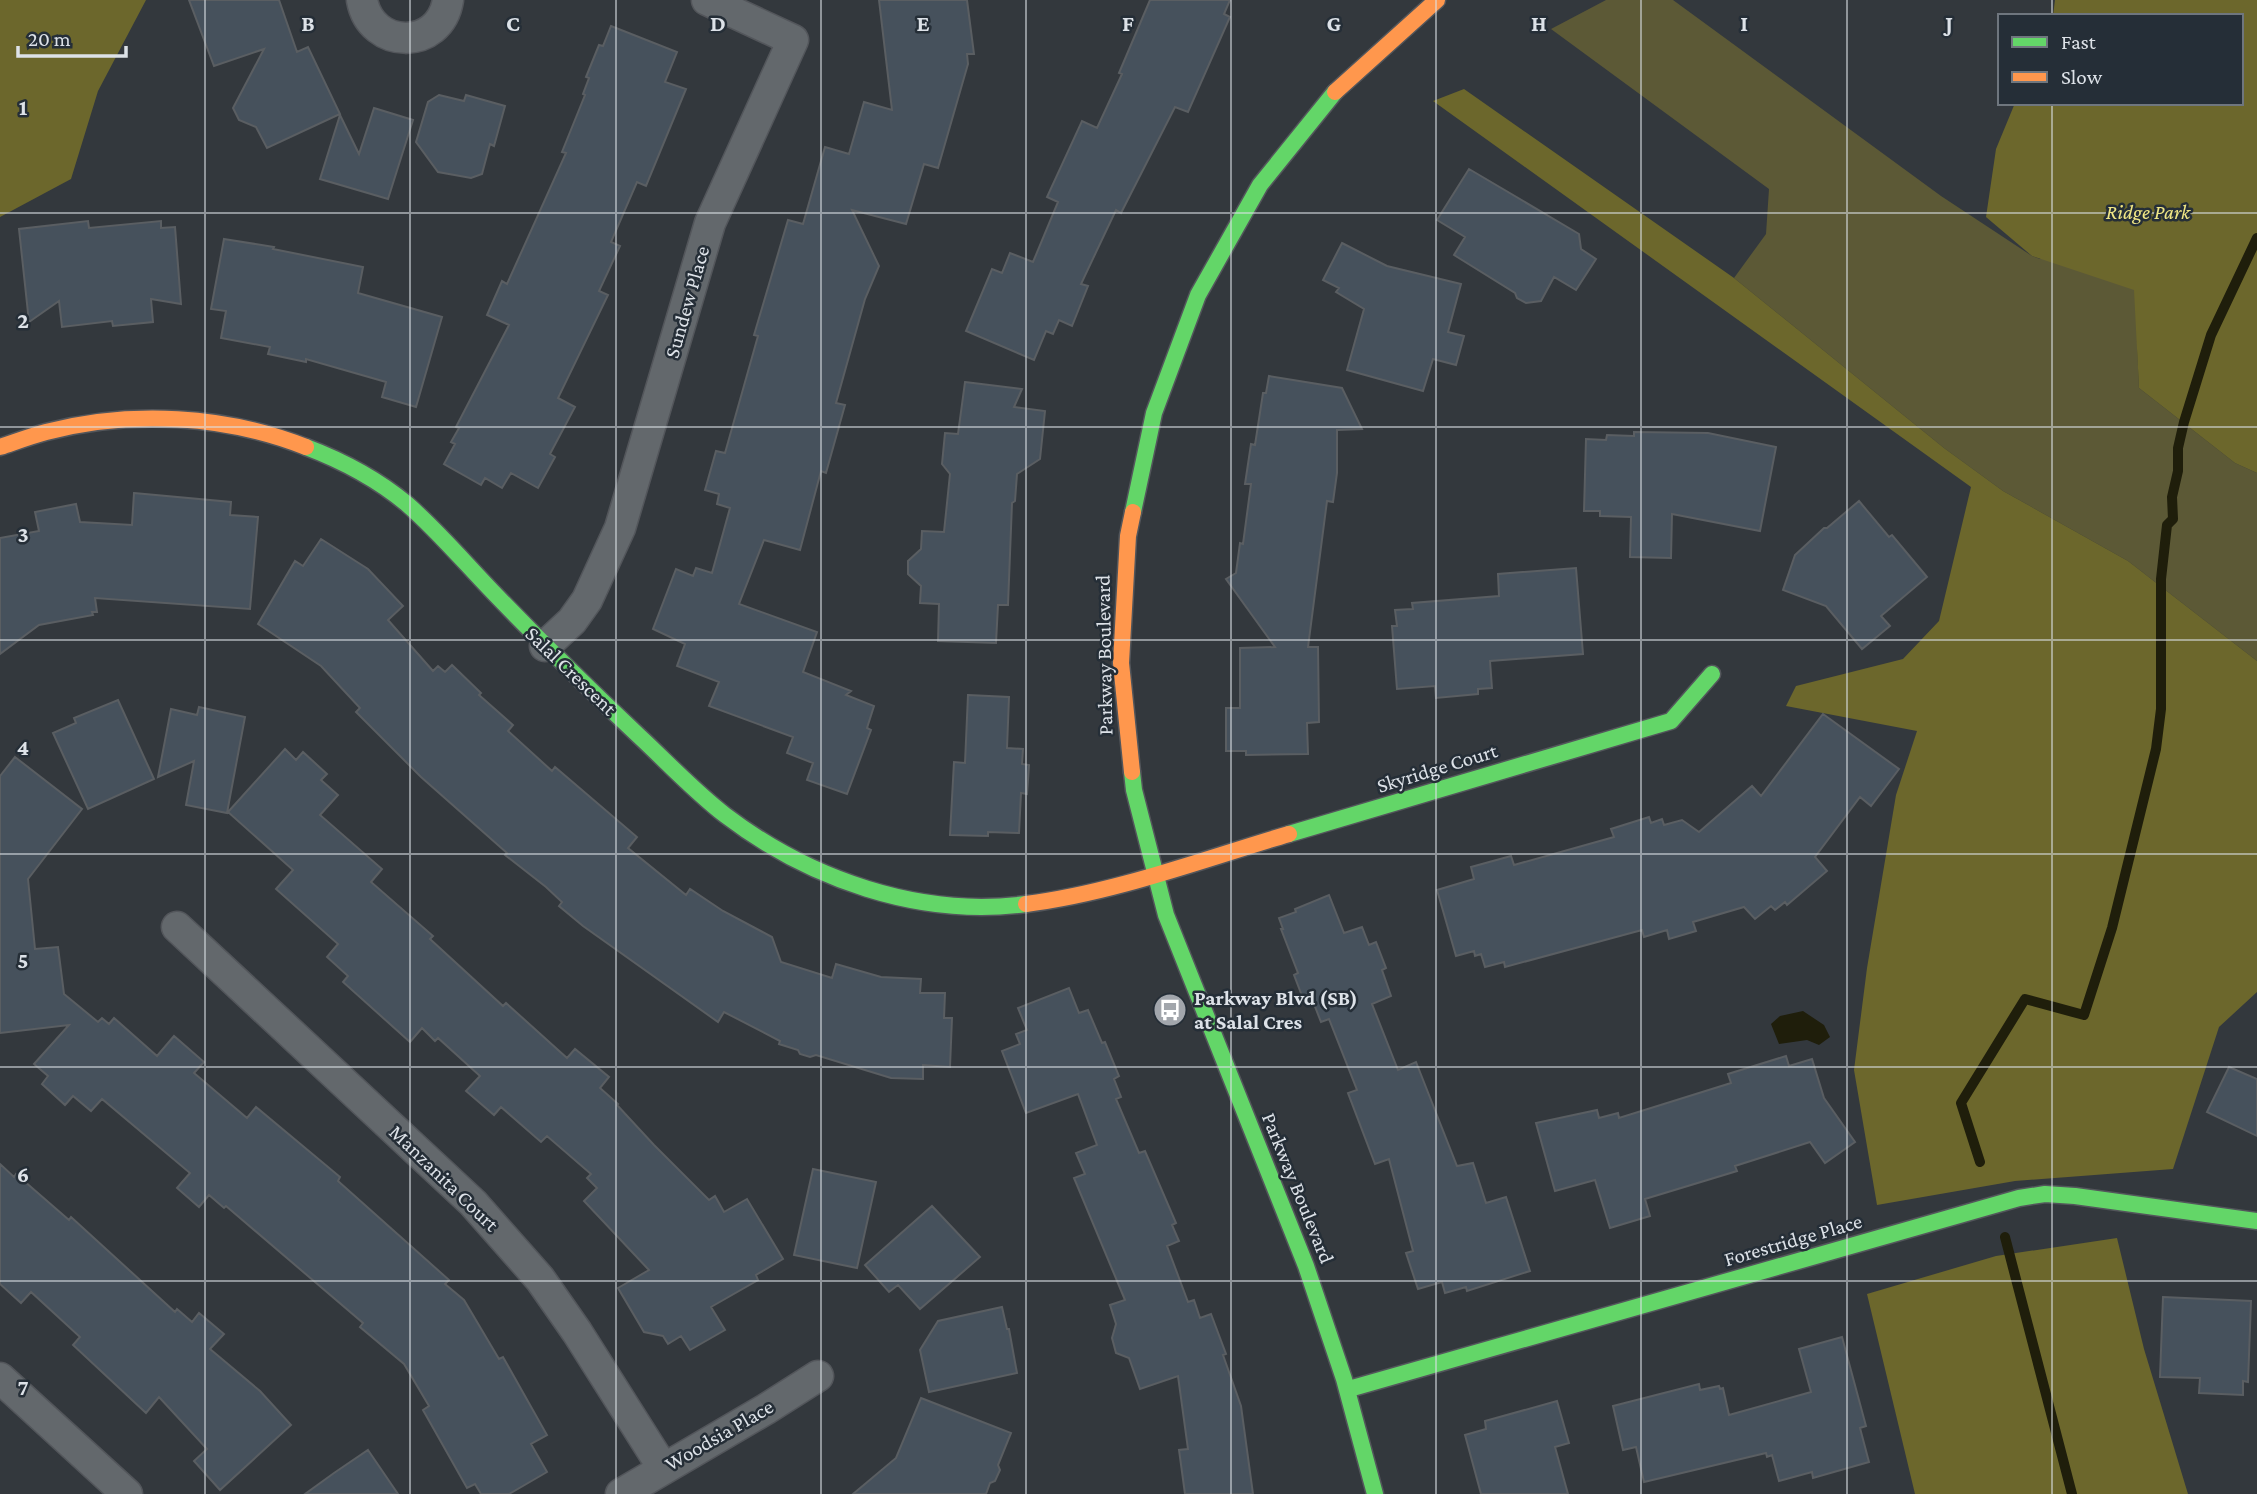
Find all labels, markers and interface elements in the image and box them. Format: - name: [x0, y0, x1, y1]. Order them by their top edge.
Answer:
- text: B: [301, 10, 315, 36]
- text: C: [506, 10, 520, 36]
- text: D: [710, 10, 726, 36]
- text: E: [916, 10, 930, 36]
- text: F: [1122, 10, 1134, 36]
- text: G: [1327, 10, 1342, 36]
- text: H: [1531, 10, 1547, 36]
- text: I: [1740, 10, 1748, 36]
- text: J: [1943, 10, 1953, 36]
- scale bar: [18, 14, 126, 58]
- legend: [1998, 14, 2243, 105]
- text: 20 m: [28, 27, 71, 51]
- text: Fast: [2061, 30, 2097, 54]
- text: Slow: [2061, 65, 2103, 89]
- text: 1: [19, 94, 28, 120]
- park label: Ridge Park: [2106, 200, 2191, 224]
- street label: Sundew Place: [660, 243, 714, 361]
- text: 2: [17, 307, 29, 333]
- text: 3: [17, 521, 29, 547]
- street label: Parkway Boulevard: [1091, 575, 1117, 735]
- street label: Salal Crescent: [521, 622, 622, 721]
- text: 4: [17, 734, 29, 760]
- street label: Skyridge Court: [1374, 738, 1501, 798]
- text: 5: [17, 947, 29, 973]
- place label: Parkway Blvd (SB) at Salal Cres: [1194, 986, 1358, 1034]
- bus stop icon: Parkway Blvd (SB) at Salal Cres: [1151, 991, 1189, 1029]
- street label: Parkway Boulevard: [1257, 1109, 1339, 1267]
- street label: Manzanita Court: [384, 1120, 504, 1237]
- text: 6: [17, 1161, 29, 1187]
- street label: Forestridge Place: [1721, 1209, 1865, 1271]
- text: 7: [17, 1374, 29, 1400]
- street label: Woodsia Place: [660, 1394, 778, 1476]

